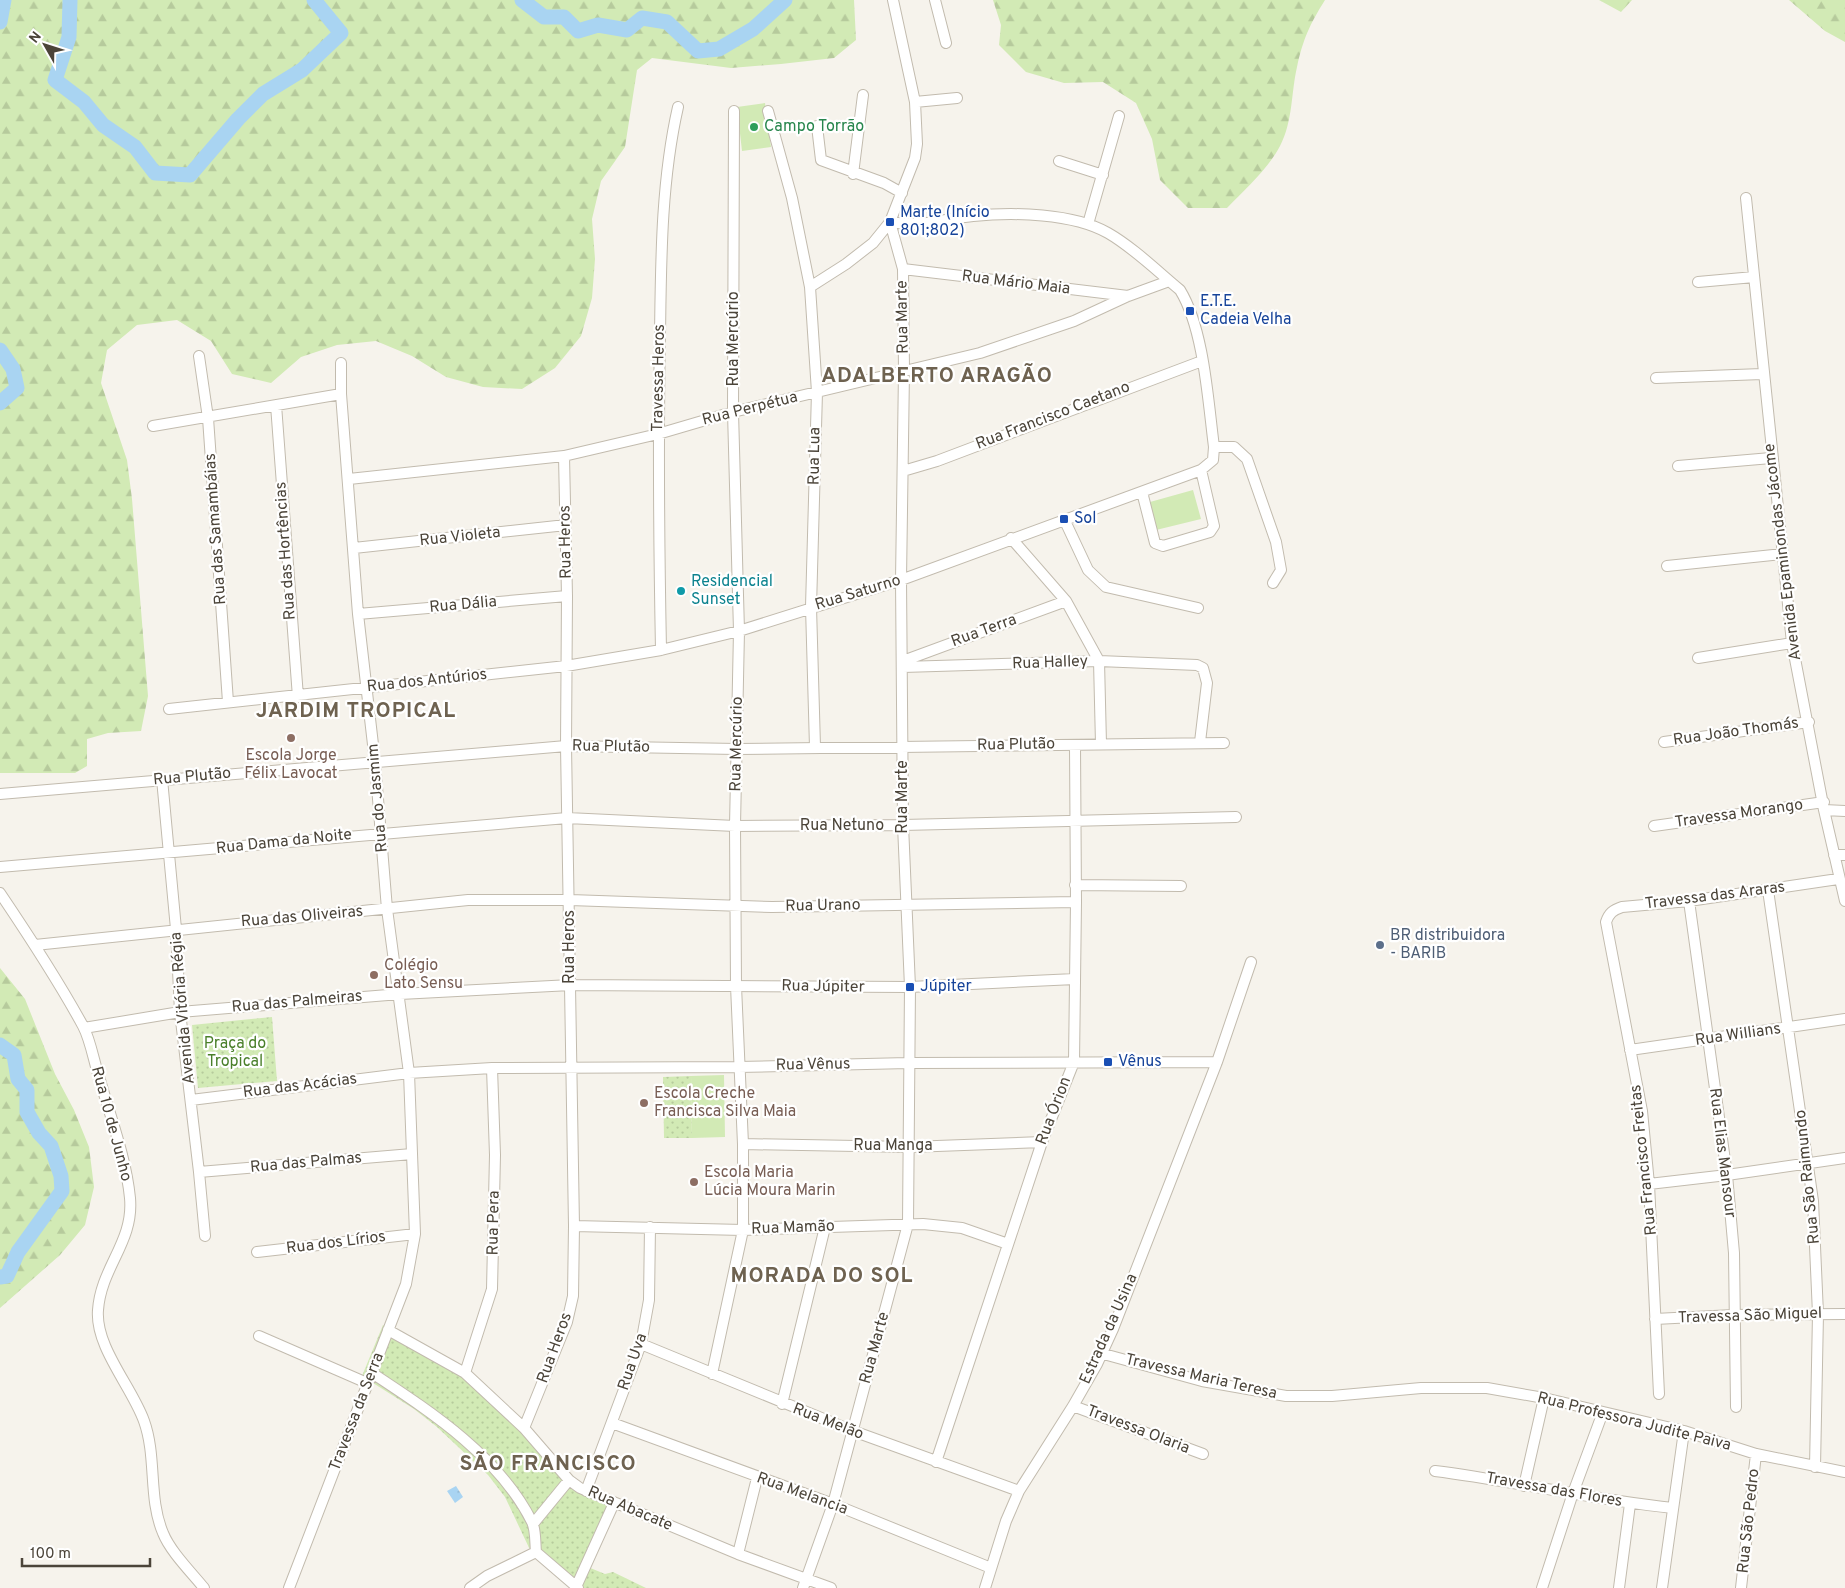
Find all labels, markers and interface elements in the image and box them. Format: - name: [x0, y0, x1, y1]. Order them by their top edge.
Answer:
- north arrow: [20, 20, 70, 70]
- text: N: [26, 29, 46, 47]
- place label: Campo Torrão: [764, 117, 864, 137]
- marker: Campo Torrão: [748, 121, 760, 133]
- place label: Marte (Início 801;802): [900, 203, 990, 241]
- marker: Marte (Início 801;802): [884, 216, 896, 228]
- street label: Rua Mário Maia: [961, 266, 1071, 300]
- street label: Rua Marte: [892, 280, 914, 354]
- street label: Rua Mercúrio: [724, 291, 744, 387]
- place label: E.T.E. Cadeia Velha: [1200, 292, 1291, 330]
- marker: E.T.E. Cadeia Velha: [1184, 305, 1196, 317]
- street label: Travessa Heros: [648, 324, 670, 432]
- district label: ADALBERTO ARAGÃO: [821, 363, 1053, 390]
- street label: Rua Francisco Caetano: [973, 377, 1133, 455]
- street label: Rua Perpétua: [700, 387, 800, 431]
- street label: Rua Lua: [804, 427, 826, 485]
- street label: Avenida Epaminondas Jácome: [1760, 442, 1806, 662]
- street label: Rua das Samambáias: [201, 453, 231, 605]
- street label: Rua das Hortências: [271, 481, 301, 621]
- street label: Rua Heros: [555, 505, 577, 579]
- place label: Sol: [1074, 509, 1096, 529]
- marker: Sol: [1058, 513, 1070, 525]
- street label: Rua Violeta: [418, 523, 502, 551]
- street label: Rua Saturno: [813, 570, 903, 616]
- place label: Residencial Sunset: [691, 572, 773, 610]
- marker: Residencial Sunset: [675, 585, 687, 597]
- street label: Rua Dália: [428, 592, 498, 618]
- street label: Rua Terra: [949, 610, 1019, 652]
- street label: Rua Halley: [1012, 652, 1088, 674]
- street label: Rua dos Antúrios: [366, 665, 488, 697]
- street label: Rua Mercúrio: [726, 696, 748, 792]
- district label: JARDIM TROPICAL: [256, 698, 456, 725]
- street label: Rua João Thomás: [1672, 713, 1800, 751]
- marker: Escola Jorge Félix Lavocat: [285, 732, 297, 744]
- street label: Rua Plutão: [977, 734, 1055, 756]
- street label: Rua Plutão: [572, 736, 650, 758]
- street label: Rua do Jasmim: [363, 743, 393, 853]
- place label: Escola Jorge Félix Lavocat: [244, 746, 338, 784]
- street label: Rua Marte: [893, 760, 913, 834]
- street label: Rua Plutão: [152, 764, 232, 790]
- street label: Travessa Morango: [1674, 795, 1804, 833]
- street label: Rua Netuno: [800, 816, 884, 836]
- street label: Rua Dama da Noite: [215, 825, 353, 859]
- street label: Travessa das Araras: [1644, 877, 1786, 915]
- street label: Rua Urano: [785, 895, 861, 917]
- street label: Rua das Oliveiras: [240, 902, 364, 932]
- street label: Rua Heros: [560, 910, 580, 984]
- place label: BR distribuidora - BARIB: [1390, 926, 1505, 964]
- street label: Avenida Vitória Régia: [166, 931, 200, 1085]
- marker: BR distribuidora - BARIB: [1374, 939, 1386, 951]
- place label: Colégio Lato Sensu: [384, 956, 463, 994]
- marker: Colégio Lato Sensu: [368, 969, 380, 981]
- street label: Rua Júpiter: [781, 976, 865, 998]
- place label: Júpiter: [920, 977, 972, 997]
- marker: Júpiter: [904, 981, 916, 993]
- street label: Rua das Palmeiras: [231, 986, 363, 1018]
- street label: Rua Willians: [1694, 1019, 1782, 1051]
- park label: Praça do Tropical: [204, 1034, 266, 1072]
- place label: Vênus: [1118, 1052, 1162, 1072]
- street label: Rua Vênus: [775, 1054, 851, 1076]
- marker: Vênus: [1102, 1056, 1114, 1068]
- street label: Rua 10 de Junho: [86, 1064, 136, 1184]
- street label: Rua das Acácias: [242, 1069, 358, 1103]
- street label: Rua Órion: [1030, 1073, 1076, 1148]
- place label: Escola Creche Francisca Silva Maia: [654, 1084, 796, 1122]
- street label: Rua Francisco Freitas: [1626, 1084, 1662, 1236]
- street label: Rua Elias Mansour: [1704, 1087, 1740, 1219]
- marker: Escola Creche Francisca Silva Maia: [638, 1097, 650, 1109]
- street label: Rua São Raimundo: [1791, 1109, 1825, 1245]
- street label: Rua Manga: [853, 1136, 933, 1156]
- street label: Rua das Palmas: [249, 1148, 363, 1178]
- place label: Escola Maria Lúcia Moura Marin: [704, 1163, 835, 1201]
- marker: Escola Maria Lúcia Moura Marin: [688, 1176, 700, 1188]
- street label: Rua Pera: [483, 1190, 505, 1256]
- street label: Rua Mamão: [751, 1217, 835, 1239]
- street label: Rua dos Lírios: [285, 1227, 387, 1259]
- district label: MORADA DO SOL: [731, 1263, 913, 1290]
- street label: Estrada da Usina: [1076, 1271, 1142, 1387]
- street label: Travessa São Miguel: [1678, 1303, 1822, 1329]
- street label: Rua Heros: [533, 1310, 577, 1386]
- street label: Rua Marte: [856, 1310, 894, 1386]
- street label: Rua Uva: [614, 1331, 652, 1393]
- street label: Travessa da Serra: [325, 1350, 389, 1474]
- street label: Travessa Maria Teresa: [1123, 1350, 1279, 1404]
- street label: Rua Professora Judite Paiva: [1535, 1388, 1733, 1456]
- street label: Rua Melão: [790, 1399, 867, 1445]
- street label: Travessa Olaria: [1084, 1401, 1192, 1459]
- district label: SÃO FRANCISCO: [459, 1451, 637, 1478]
- street label: Rua Melancia: [754, 1468, 850, 1520]
- street label: Travessa das Flores: [1484, 1468, 1624, 1512]
- street label: Rua São Pedro: [1734, 1468, 1764, 1574]
- street label: Rua Abacate: [585, 1482, 675, 1536]
- scale bar: [22, 1536, 150, 1568]
- text: 100 m: [30, 1545, 71, 1564]

